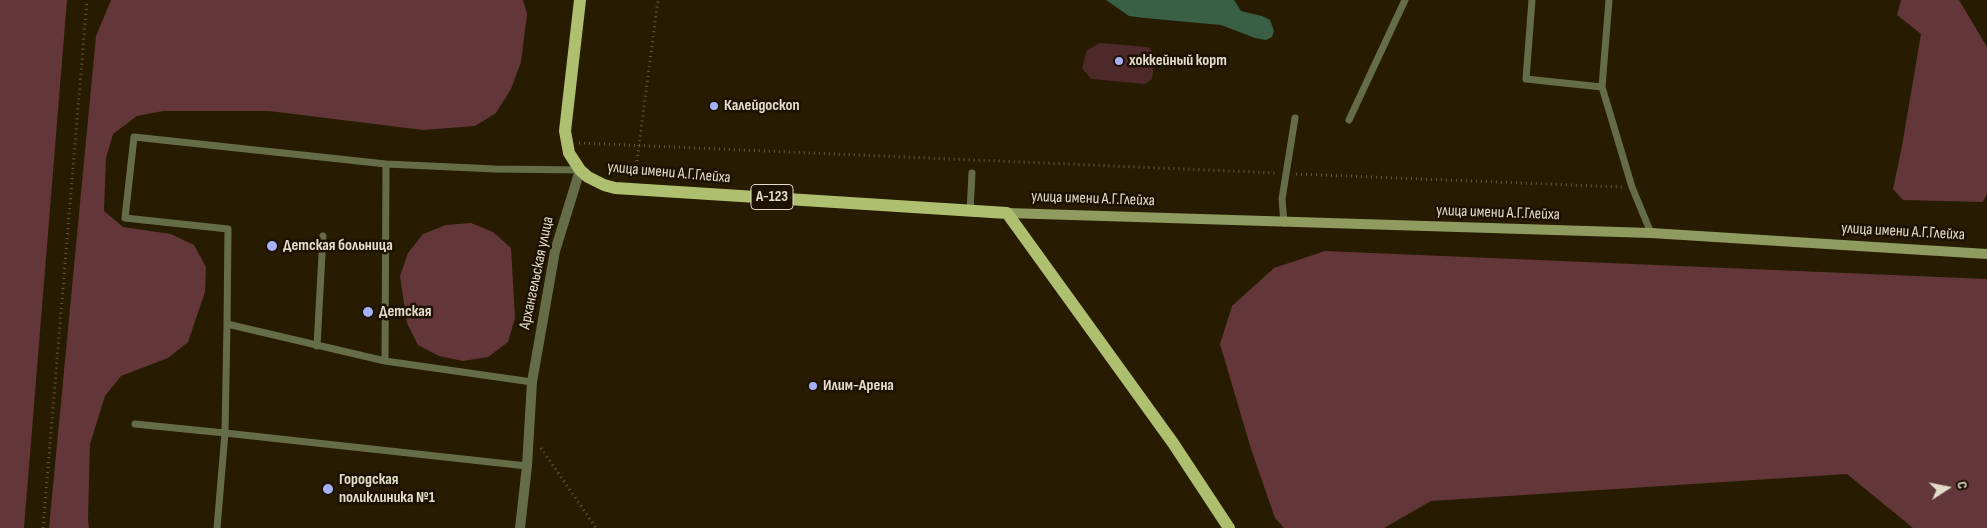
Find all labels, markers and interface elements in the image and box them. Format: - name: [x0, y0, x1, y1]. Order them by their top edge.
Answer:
- place label: хоккейный корт: [1129, 51, 1227, 71]
- marker: хоккейный корт: [1113, 55, 1125, 67]
- place label: Калейдоскоп: [724, 96, 800, 116]
- marker: Калейдоскоп: [708, 100, 720, 112]
- street label: улица имени А.Г.Глейха: [607, 158, 731, 188]
- road number: А-123: [751, 184, 793, 210]
- street label: улица имени А.Г.Глейха: [1031, 187, 1155, 211]
- street label: улица имени А.Г.Глейха: [1436, 201, 1560, 225]
- street label: Архангельская улица: [516, 215, 558, 331]
- street label: улица имени А.Г.Глейха: [1841, 219, 1965, 245]
- place label: Детская больница: [283, 236, 393, 256]
- marker: Детская больница: [265, 239, 279, 253]
- place label: Детская: [379, 302, 432, 322]
- marker: Детская: [361, 305, 375, 319]
- place label: Илим-Арена: [823, 376, 894, 396]
- marker: Илим-Арена: [807, 380, 819, 392]
- north arrow: [1922, 463, 1972, 513]
- place label: Городская поликлиника №1: [339, 470, 435, 508]
- text: С: [1953, 480, 1971, 490]
- marker: Городская поликлиника №1: [321, 482, 335, 496]

